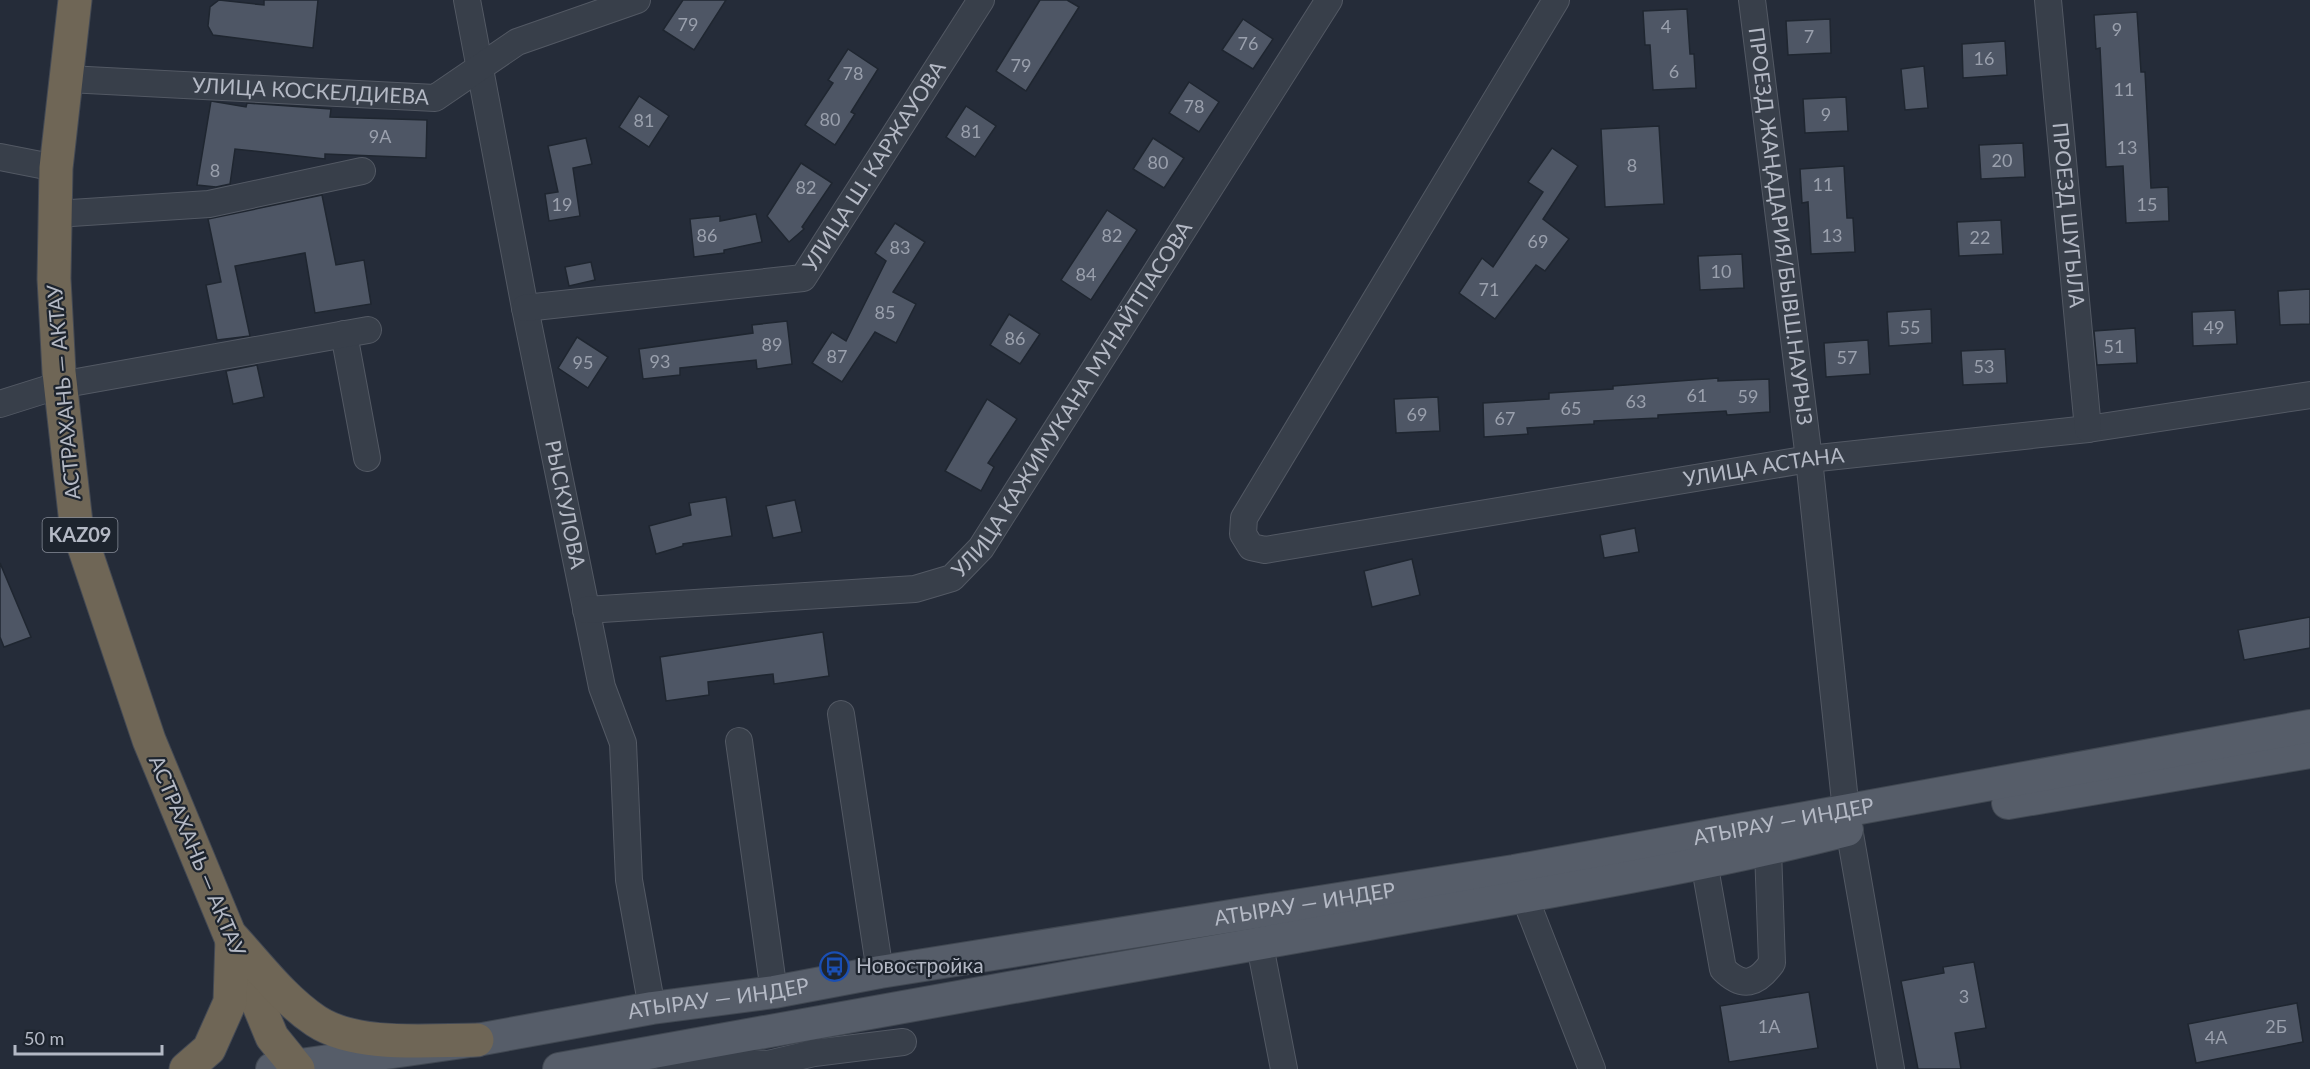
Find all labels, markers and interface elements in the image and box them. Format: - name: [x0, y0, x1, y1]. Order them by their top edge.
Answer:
- house number: 79: [678, 13, 698, 35]
- house number: 4: [1661, 15, 1671, 37]
- house number: 9: [2112, 18, 2122, 40]
- house number: 7: [1804, 25, 1814, 47]
- street label: ПРОЕЗД ЖАҢАДАРИЯ/БЫВШ.НАУРЫЗ: [1744, 26, 1819, 426]
- house number: 76: [1238, 32, 1258, 54]
- house number: 16: [1974, 47, 1994, 69]
- house number: 79: [1011, 54, 1031, 76]
- street label: УЛИЦА Ш. КАРЖАУОВА: [797, 55, 950, 276]
- house number: 6: [1669, 60, 1679, 82]
- house number: 78: [843, 62, 863, 84]
- street label: УЛИЦА КОСКЕЛДИЕВА: [192, 71, 431, 109]
- house number: 11: [2114, 78, 2134, 100]
- house number: 78: [1184, 95, 1204, 117]
- house number: 9: [1821, 103, 1831, 125]
- house number: 80: [820, 108, 840, 130]
- house number: 81: [634, 109, 654, 131]
- house number: 81: [961, 120, 981, 142]
- street label: ПРОЕЗД ШУГЫЛА: [2048, 121, 2091, 310]
- house number: 9А: [369, 125, 392, 147]
- house number: 13: [2117, 136, 2137, 158]
- house number: 20: [1992, 149, 2012, 171]
- house number: 80: [1148, 151, 1168, 173]
- house number: 8: [1627, 154, 1637, 176]
- house number: 8: [210, 159, 220, 181]
- house number: 11: [1813, 173, 1833, 195]
- house number: 82: [796, 176, 816, 198]
- house number: 19: [552, 193, 572, 215]
- house number: 15: [2137, 193, 2157, 215]
- street label: УЛИЦА КАЖИМУКАНА МУНАЙТПАСОВА: [946, 215, 1197, 582]
- house number: 86: [697, 224, 717, 246]
- house number: 82: [1102, 224, 1122, 246]
- house number: 13: [1822, 224, 1842, 246]
- house number: 22: [1970, 226, 1990, 248]
- house number: 69: [1528, 230, 1548, 252]
- house number: 83: [890, 236, 910, 258]
- house number: 10: [1711, 260, 1731, 282]
- house number: 84: [1076, 263, 1096, 285]
- house number: 71: [1479, 278, 1499, 300]
- street label: АСТРАХАНЬ — АКТАУ: [41, 283, 84, 501]
- house number: 85: [875, 301, 895, 323]
- house number: 55: [1900, 316, 1920, 338]
- house number: 49: [2204, 316, 2224, 338]
- house number: 86: [1005, 327, 1025, 349]
- house number: 89: [762, 333, 782, 355]
- house number: 51: [2104, 335, 2124, 357]
- house number: 87: [827, 345, 847, 367]
- house number: 57: [1837, 346, 1857, 368]
- house number: 93: [650, 350, 670, 372]
- house number: 95: [573, 351, 593, 373]
- house number: 53: [1974, 355, 1994, 377]
- house number: 61: [1687, 384, 1707, 406]
- house number: 59: [1738, 385, 1758, 407]
- house number: 63: [1626, 390, 1646, 412]
- house number: 65: [1561, 397, 1581, 419]
- house number: 69: [1407, 403, 1427, 425]
- house number: 67: [1495, 407, 1515, 429]
- street label: РЫСКУЛОВА: [541, 438, 592, 572]
- street label: УЛИЦА АСТАНА: [1681, 441, 1846, 491]
- road number: KAZ09: [42, 518, 118, 552]
- street label: АСТРАХАНЬ — АКТАУ: [145, 751, 252, 960]
- street label: АТЫРАУ — ИНДЕР: [1691, 792, 1876, 849]
- street label: АТЫРАУ — ИНДЕР: [1212, 876, 1397, 930]
- bus stop icon: Новостройка: [819, 950, 851, 982]
- place label: Новостройка: [856, 952, 984, 977]
- street label: АТЫРАУ — ИНДЕР: [625, 972, 811, 1023]
- house number: 3: [1959, 985, 1969, 1007]
- house number: 1А: [1758, 1015, 1781, 1037]
- house number: 2Б: [2265, 1015, 2287, 1037]
- scale bar: [15, 1018, 162, 1056]
- house number: 4А: [2205, 1026, 2228, 1048]
- text: 50 m: [24, 1027, 64, 1049]

